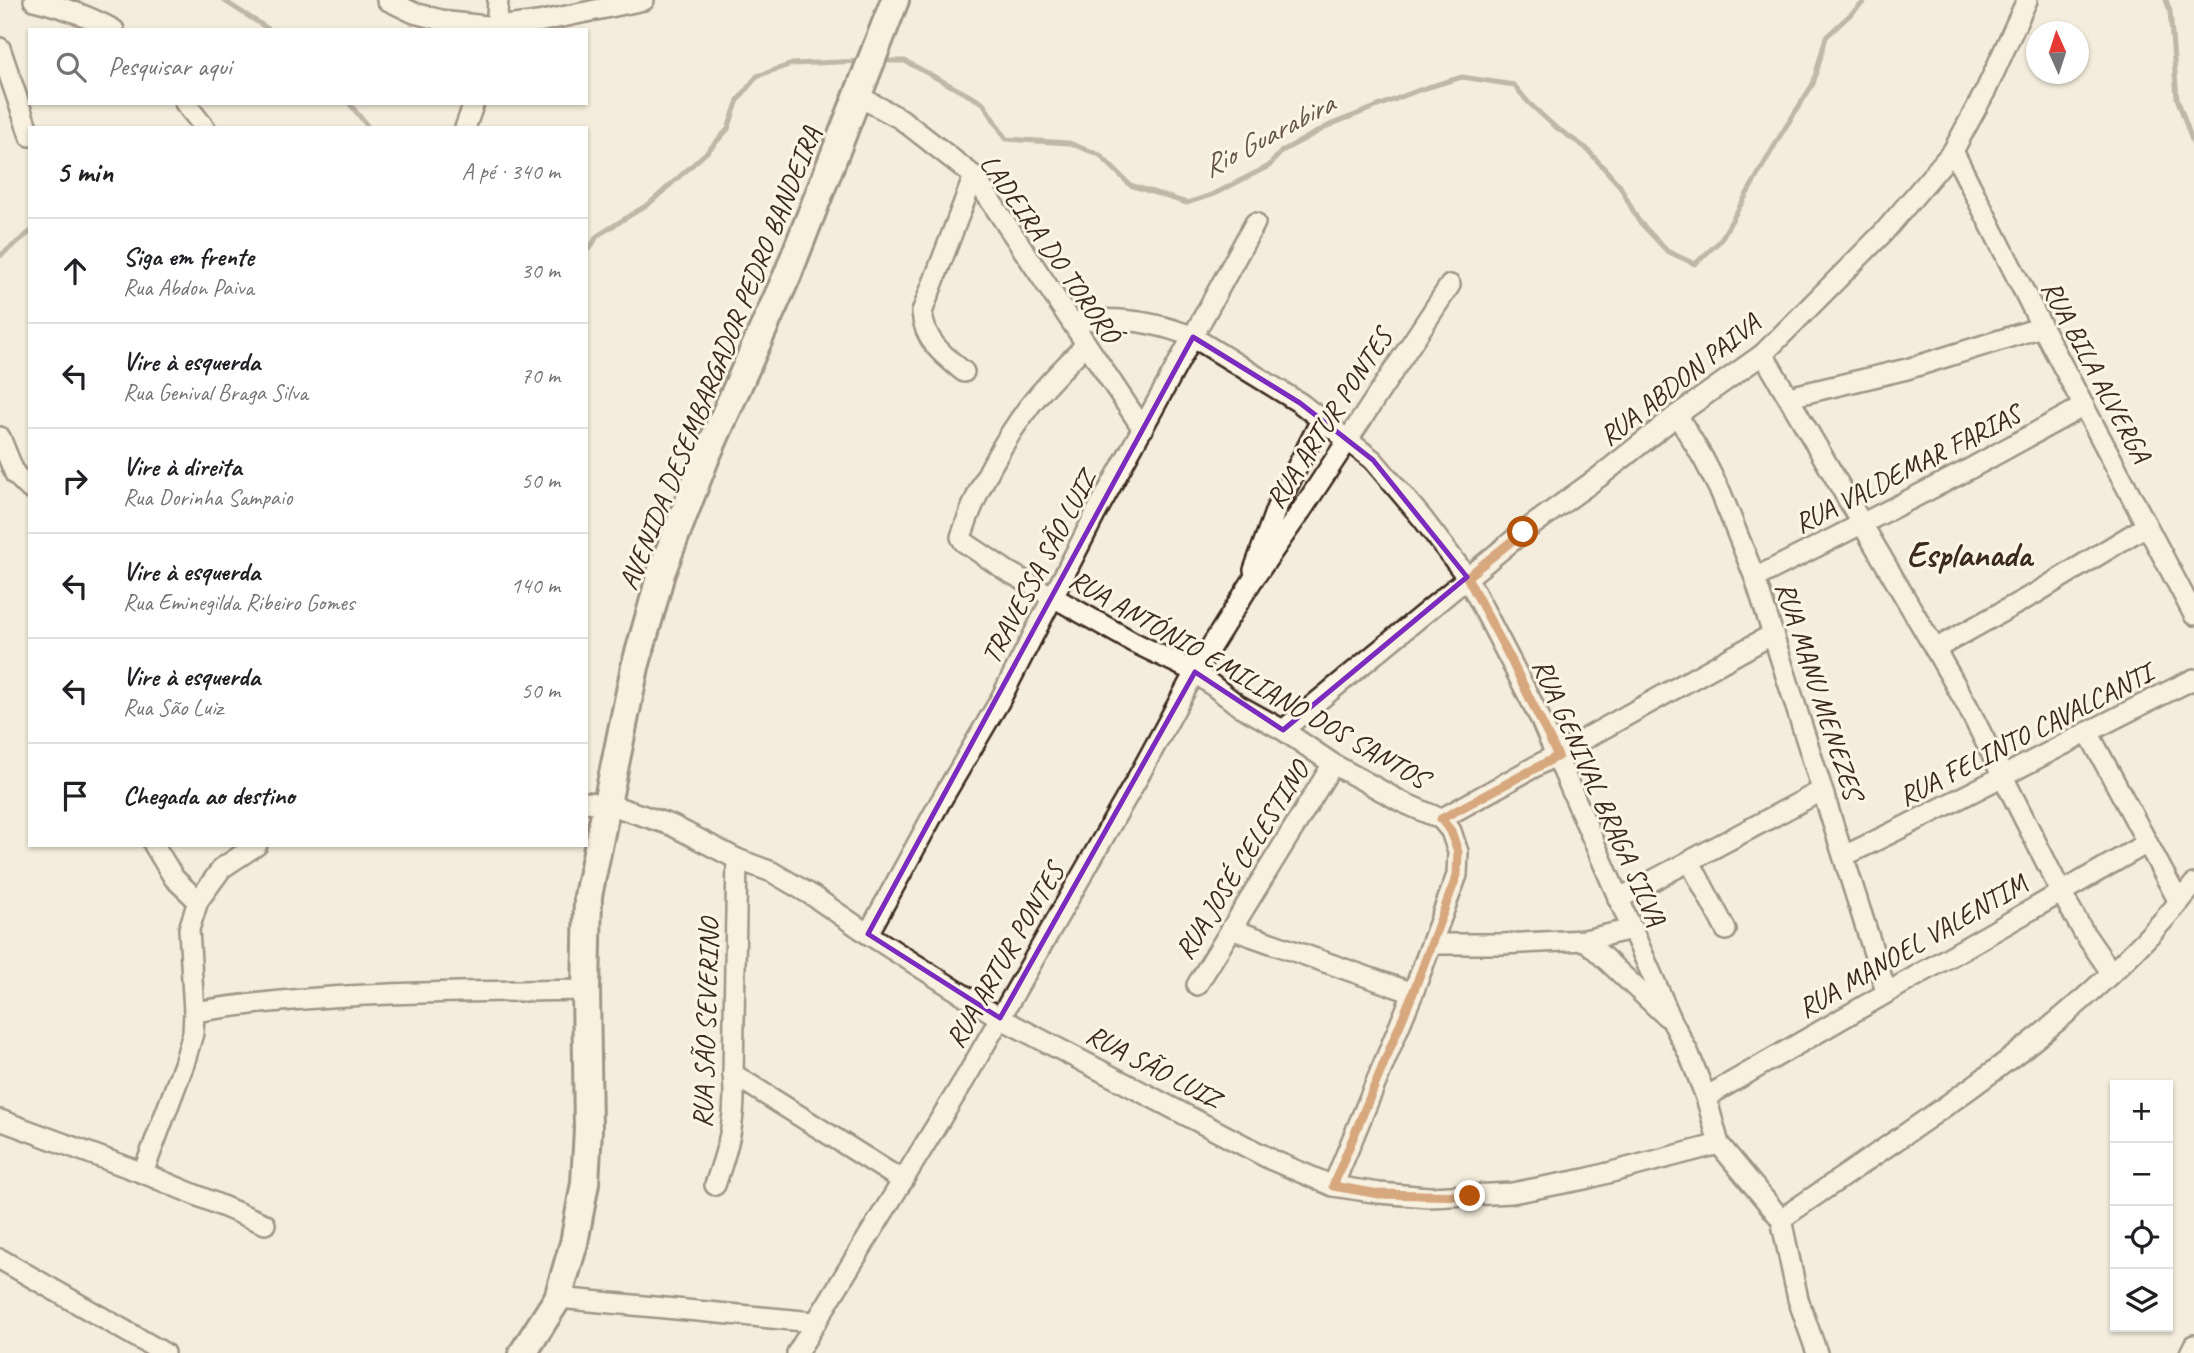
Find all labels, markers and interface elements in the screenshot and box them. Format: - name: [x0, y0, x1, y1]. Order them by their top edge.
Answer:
- north arrow: [2026, 21, 2089, 84]
- search box: [28, 28, 588, 105]
- icon: search: [52, 48, 90, 86]
- text: Pesquisar aqui: [108, 50, 232, 83]
- water label: Rio Guarabira: [1195, 83, 1343, 186]
- street label: AVENIDA DESEMBARGADOR PEDRO BANDEIRA: [610, 121, 829, 595]
- street label: LADEIRA DO TORORÓ: [973, 147, 1130, 352]
- text: 5 min: [56, 153, 113, 191]
- text: A pé · 340 m: [462, 157, 560, 186]
- text: Siga em frente: [123, 240, 254, 273]
- icon: ahead: [56, 252, 94, 290]
- text: 30 m: [521, 256, 560, 285]
- text: Rua Abdon Paiva: [123, 273, 254, 302]
- street label: RUA BILA ALVERGA: [2034, 274, 2160, 470]
- street label: RUA ABDON PAIVA: [1592, 304, 1768, 453]
- street label: RUA ARTUR PONTES: [1257, 319, 1401, 515]
- text: Vire à esquerda: [123, 345, 260, 378]
- icon: left: [56, 357, 94, 395]
- text: 70 m: [521, 361, 560, 390]
- text: Rua Genival Braga Silva: [123, 378, 308, 407]
- street label: RUA VALDEMAR FARIAS: [1788, 394, 2030, 541]
- text: Vire à direita: [123, 450, 242, 483]
- street label: TRAVESSA SÃO LUIZ: [973, 461, 1106, 670]
- icon: right: [56, 462, 94, 500]
- text: 50 m: [521, 466, 560, 495]
- text: Rua Dorinha Sampaio: [123, 483, 292, 512]
- route start: [1507, 516, 1538, 547]
- district label: Esplanada: [1906, 532, 2035, 577]
- text: Vire à esquerda: [123, 555, 260, 588]
- street label: RUA ANTÓNIO EMILIANO DOS SANTOS: [1063, 561, 1439, 798]
- icon: left: [56, 567, 94, 605]
- text: 140 m: [511, 571, 560, 600]
- street label: RUA MANU MENEZES: [1768, 577, 1873, 808]
- text: Rua Eminegilda Ribeiro Gomes: [123, 588, 355, 617]
- street label: RUA GENIVAL BRAGA SILVA: [1525, 653, 1675, 932]
- street label: RUA FELINTO CAVALCANTI: [1892, 653, 2163, 814]
- text: Vire à esquerda: [123, 660, 260, 693]
- icon: left: [56, 672, 94, 710]
- text: 50 m: [521, 676, 560, 705]
- text: Rua São Luiz: [123, 693, 223, 722]
- street label: RUA JOSÉ CELESTINO: [1167, 752, 1318, 966]
- icon: arrive: [56, 777, 94, 815]
- text: Chegada ao destino: [123, 779, 295, 812]
- street label: RUA ARTUR PONTES: [937, 854, 1073, 1054]
- street label: RUA MANOEL VALENTIM: [1791, 865, 2035, 1025]
- street label: RUA SÃO SEVERINO: [684, 914, 727, 1128]
- street label: RUA SÃO LUIZ: [1080, 1016, 1231, 1119]
- map controls: [2110, 1080, 2173, 1332]
- button: +: [2110, 1080, 2173, 1143]
- button: −: [2110, 1143, 2173, 1206]
- route end: [1454, 1180, 1485, 1211]
- button: locate: [2110, 1206, 2173, 1269]
- button: layers: [2110, 1269, 2173, 1332]

